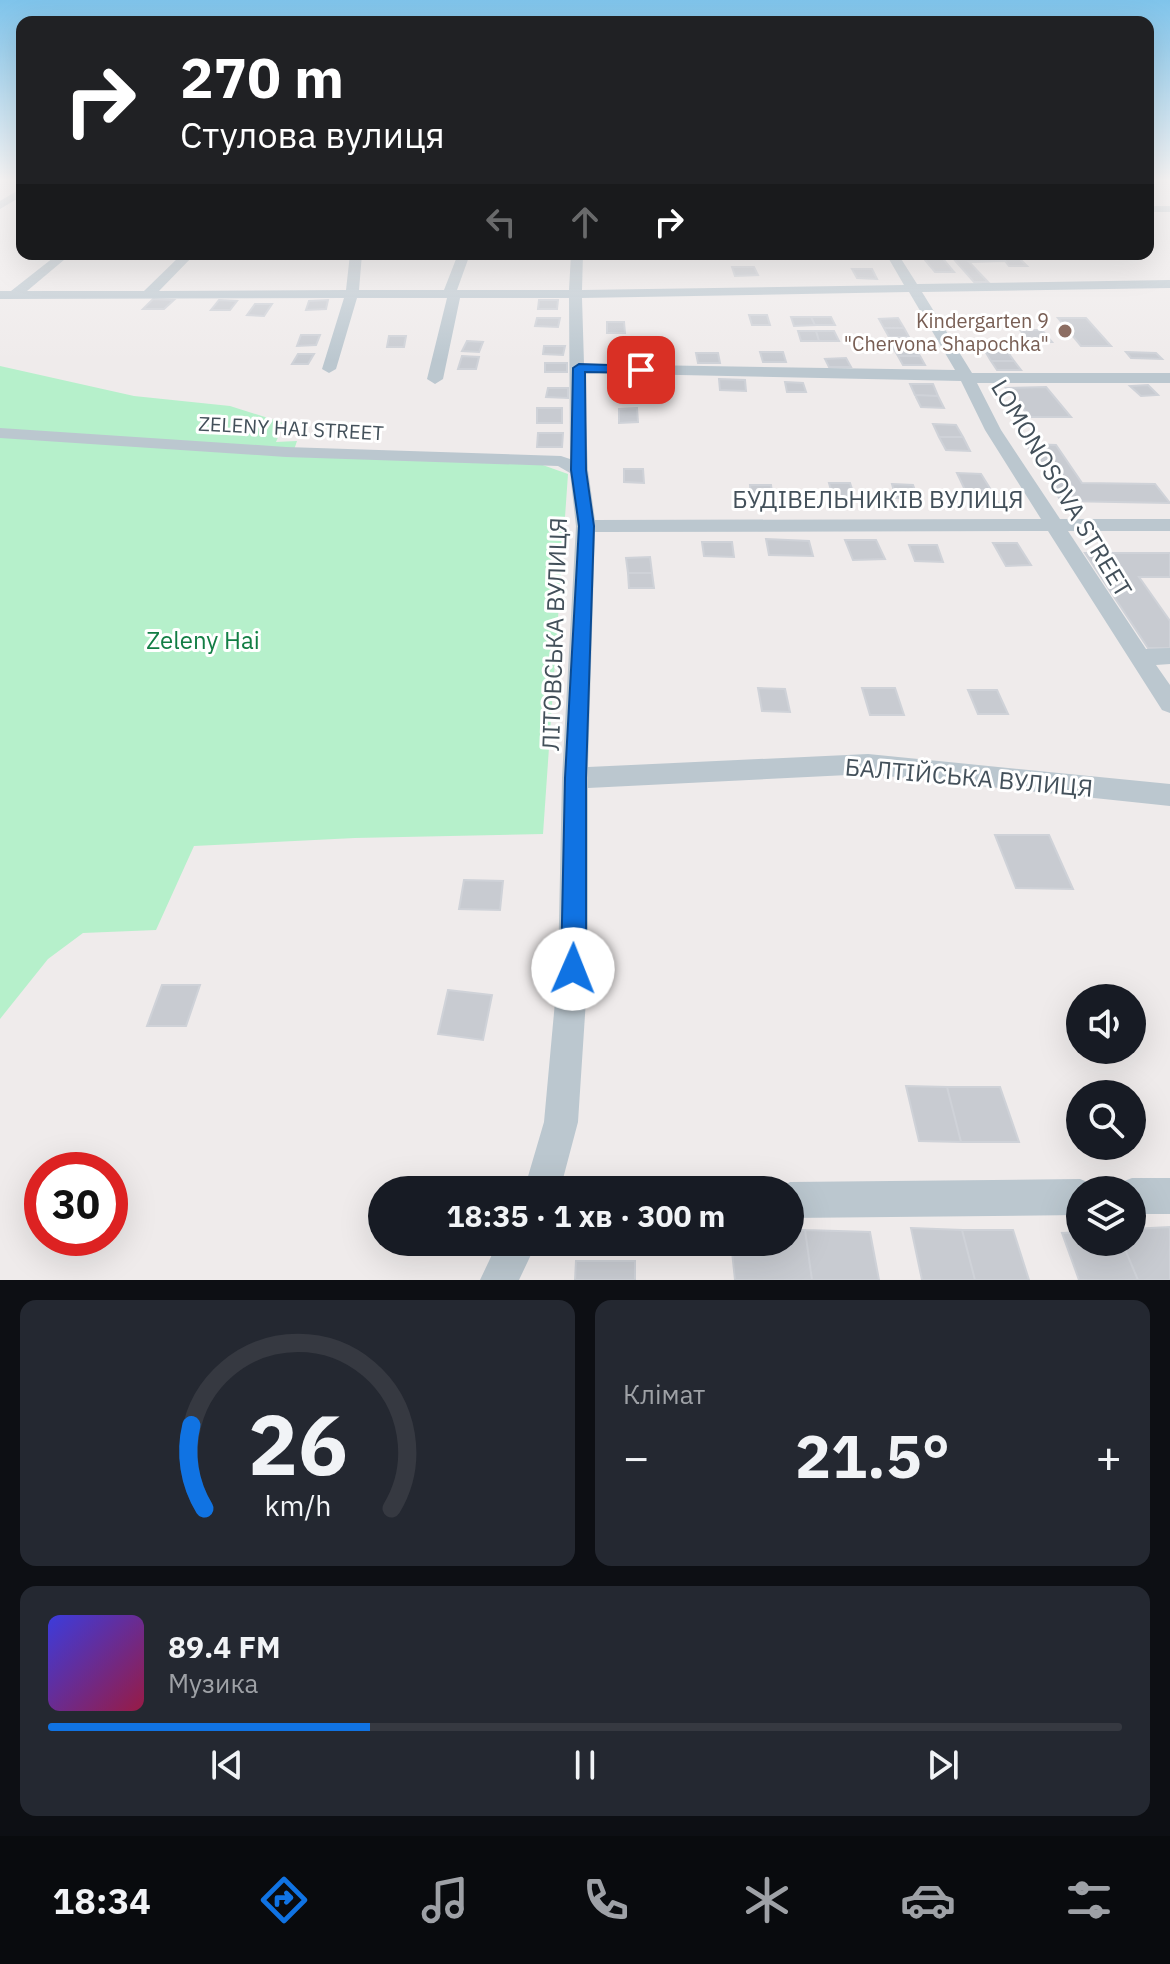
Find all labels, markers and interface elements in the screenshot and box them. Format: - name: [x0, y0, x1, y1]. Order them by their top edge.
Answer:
- text: 270 m: [180, 41, 344, 113]
- icon: right: [48, 48, 152, 152]
- text: Стулова вулиця: [180, 111, 445, 158]
- icon: left: [479, 200, 523, 244]
- icon: ahead: [563, 200, 607, 244]
- icon: right: [647, 200, 691, 244]
- place label: Kindergarten 9 "Chervona Shapochka": [844, 307, 1049, 357]
- marker: Kindergarten 9 "Chervona Shapochka": [1056, 322, 1074, 340]
- pin: [607, 336, 675, 404]
- icon: arrive: [619, 348, 663, 392]
- street label: LOMONOSOVA STREET: [984, 373, 1140, 603]
- street label: ZELENY HAI STREET: [198, 410, 384, 446]
- street label: БУДІВЕЛЬНИКІВ ВУЛИЦЯ: [732, 483, 1024, 515]
- street label: ЛІТОВСЬКА ВУЛИЦЯ: [534, 517, 574, 751]
- park label: Zeleny Hai: [146, 624, 260, 656]
- street label: БАЛТІЙСЬКА ВУЛИЦЯ: [844, 750, 1094, 804]
- position arrow: [531, 927, 615, 1011]
- map controls: [1066, 984, 1146, 1256]
- button: sound: [1066, 984, 1146, 1064]
- button: search: [1066, 1080, 1146, 1160]
- speed limit sign: 30: [24, 1152, 128, 1256]
- button: layers: [1066, 1176, 1146, 1256]
- text: 18:35 · 1 хв · 300 m: [447, 1196, 725, 1235]
- text: Клімат: [623, 1377, 705, 1411]
- text: 26: [248, 1390, 347, 1498]
- text: 21.5°: [795, 1416, 950, 1495]
- text: −: [623, 1428, 649, 1485]
- text: +: [1096, 1428, 1122, 1485]
- text: km/h: [264, 1487, 331, 1524]
- text: 89.4 FM: [168, 1627, 281, 1666]
- text: Музика: [168, 1666, 258, 1700]
- icon: previous: [205, 1743, 249, 1787]
- icon: pause: [563, 1743, 607, 1787]
- icon: next: [921, 1743, 965, 1787]
- icon: directions: [256, 1872, 312, 1928]
- icon: music: [417, 1872, 473, 1928]
- icon: phone: [578, 1872, 634, 1928]
- icon: climate: [739, 1872, 795, 1928]
- icon: car: [900, 1872, 956, 1928]
- icon: filters: [1061, 1872, 1117, 1928]
- text: 18:34: [53, 1877, 151, 1924]

